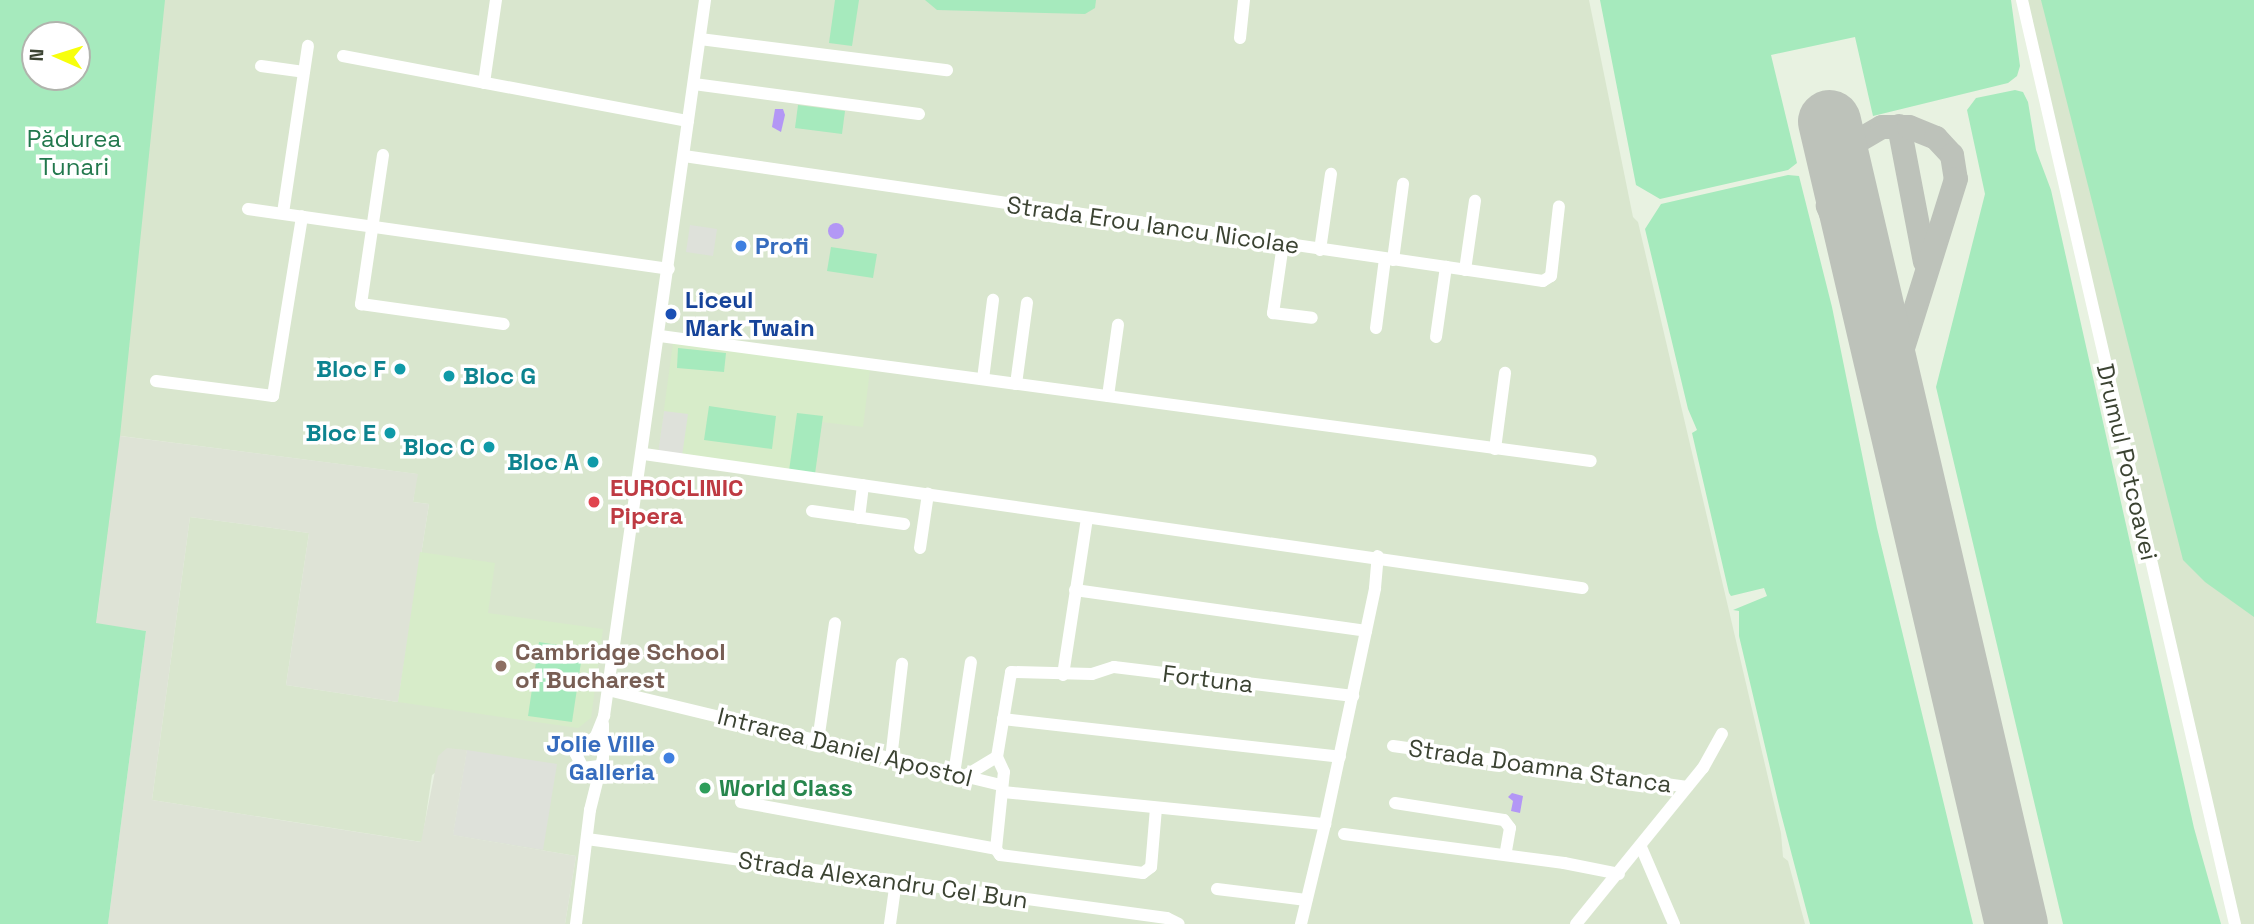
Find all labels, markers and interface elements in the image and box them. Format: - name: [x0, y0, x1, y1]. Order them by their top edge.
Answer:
- north arrow: [21, 21, 91, 91]
- text: N: [24, 48, 49, 62]
- park label: Pădurea Tunari: [27, 125, 121, 181]
- street label: Strada Erou Iancu Nicolae: [1005, 190, 1301, 260]
- place label: Profi: [755, 232, 809, 260]
- marker: Profi: [733, 238, 749, 254]
- place label: Liceul Mark Twain: [685, 286, 816, 342]
- marker: Liceul Mark Twain: [663, 306, 679, 322]
- place label: Bloc F: [316, 355, 386, 383]
- marker: Bloc F: [392, 361, 408, 377]
- street label: Drumul Potcoavei: [2090, 361, 2164, 563]
- place label: Bloc G: [463, 362, 536, 390]
- marker: Bloc G: [441, 368, 457, 384]
- place label: Bloc E: [306, 419, 376, 447]
- marker: Bloc E: [382, 425, 398, 441]
- place label: Bloc C: [402, 433, 475, 461]
- marker: Bloc C: [481, 439, 497, 455]
- place label: Bloc A: [507, 448, 579, 476]
- marker: Bloc A: [585, 454, 601, 470]
- place label: EUROCLINIC Pipera: [610, 474, 743, 530]
- marker: EUROCLINIC Pipera: [584, 492, 604, 512]
- place label: Cambridge School of Bucharest: [515, 638, 726, 694]
- marker: Cambridge School of Bucharest: [493, 658, 509, 674]
- street label: Fortuna: [1161, 659, 1255, 699]
- street label: Intrarea Daniel Apostol: [714, 701, 976, 793]
- place label: Jolie Ville Galleria: [546, 730, 655, 786]
- street label: Strada Doamna Stanca: [1407, 733, 1673, 799]
- marker: Jolie Ville Galleria: [661, 750, 677, 766]
- place label: World Class: [719, 774, 853, 802]
- marker: World Class: [697, 780, 713, 796]
- street label: Strada Alexandru Cel Bun: [736, 845, 1030, 915]

